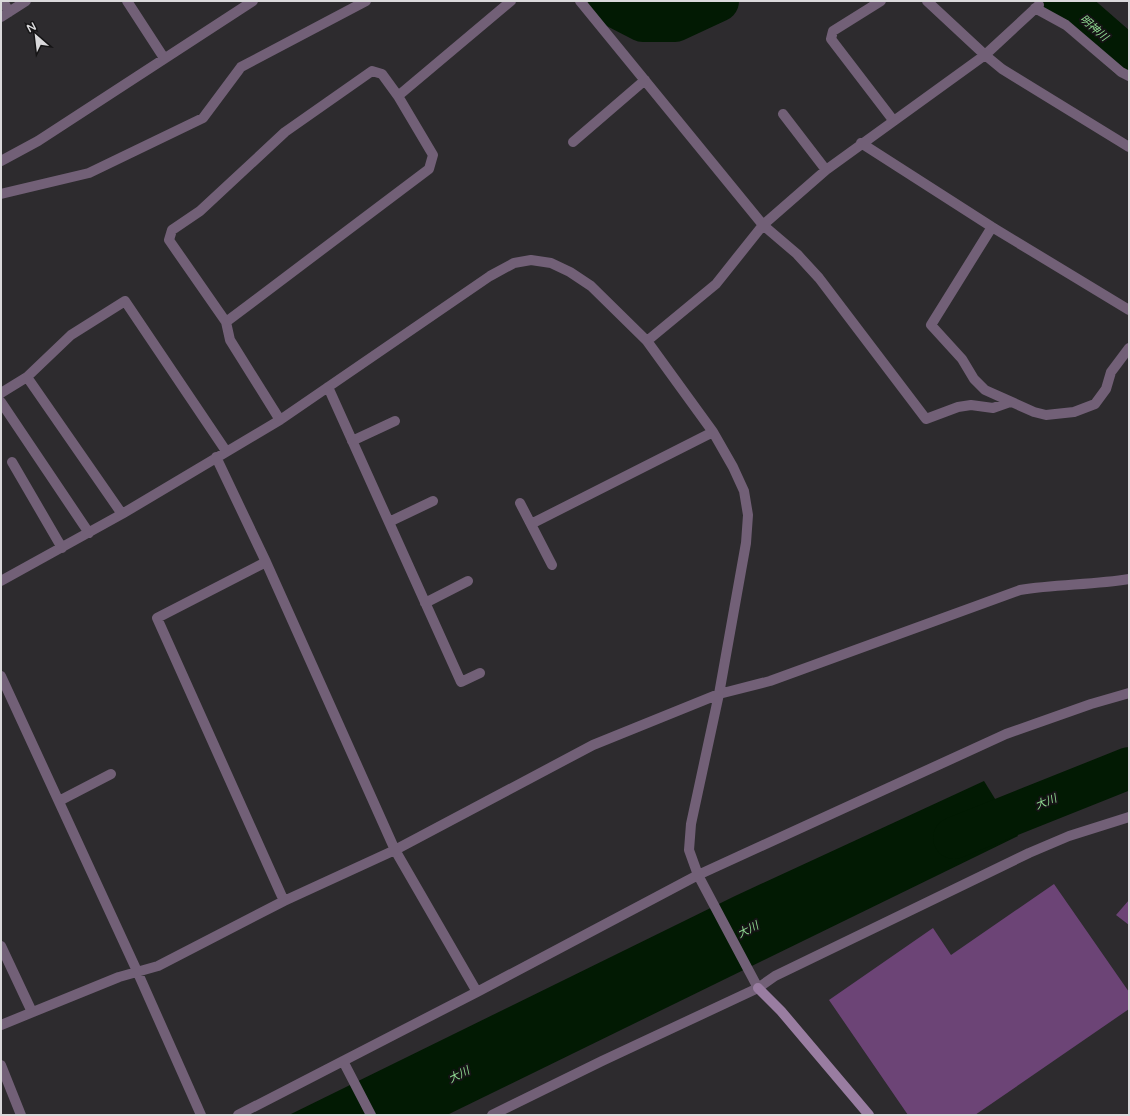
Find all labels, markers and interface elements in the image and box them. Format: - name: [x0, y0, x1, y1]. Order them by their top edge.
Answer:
- water label: 明神川: [1077, 12, 1111, 44]
- north arrow: [16, 16, 56, 56]
- text: N: [25, 20, 38, 35]
- water label: 大川: [1033, 791, 1060, 812]
- water label: 大川: [735, 919, 762, 941]
- water label: 大川: [446, 1064, 473, 1086]

